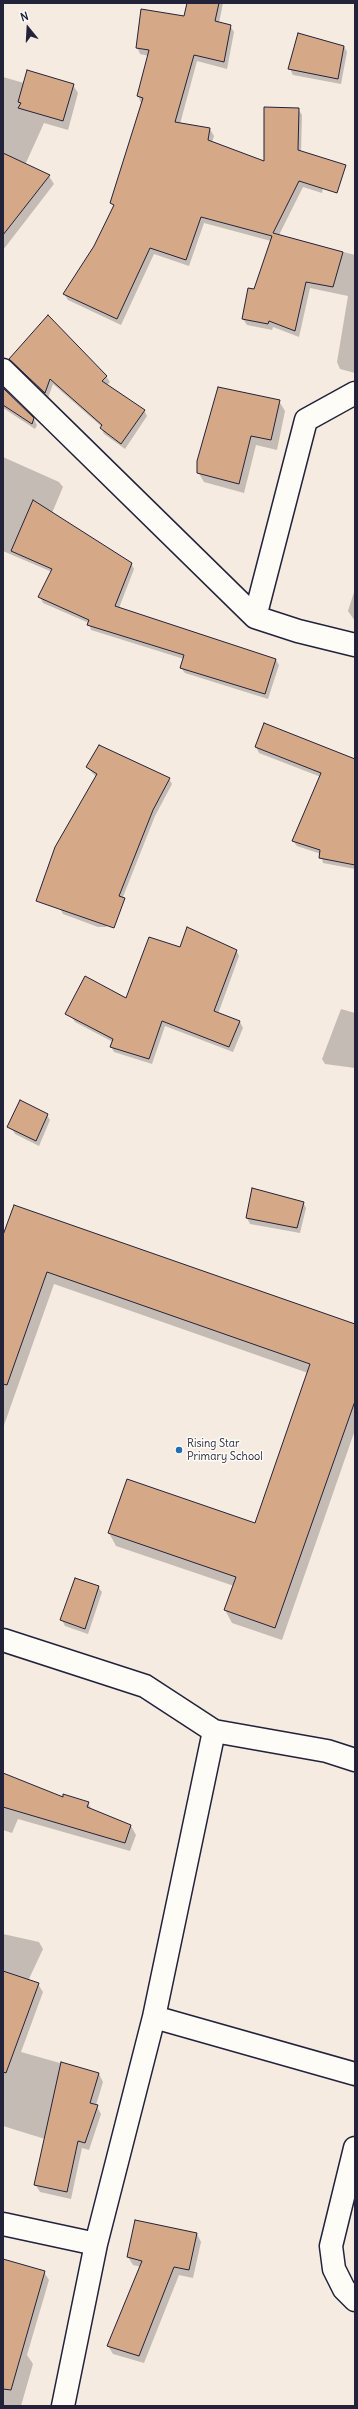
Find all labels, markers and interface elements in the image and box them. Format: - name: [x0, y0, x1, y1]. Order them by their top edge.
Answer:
- north arrow: [8, 8, 48, 48]
- text: N: [19, 9, 30, 24]
- place label: Rising Star Primary School: [187, 1437, 263, 1463]
- marker: Rising Star Primary School: [174, 1445, 184, 1455]

